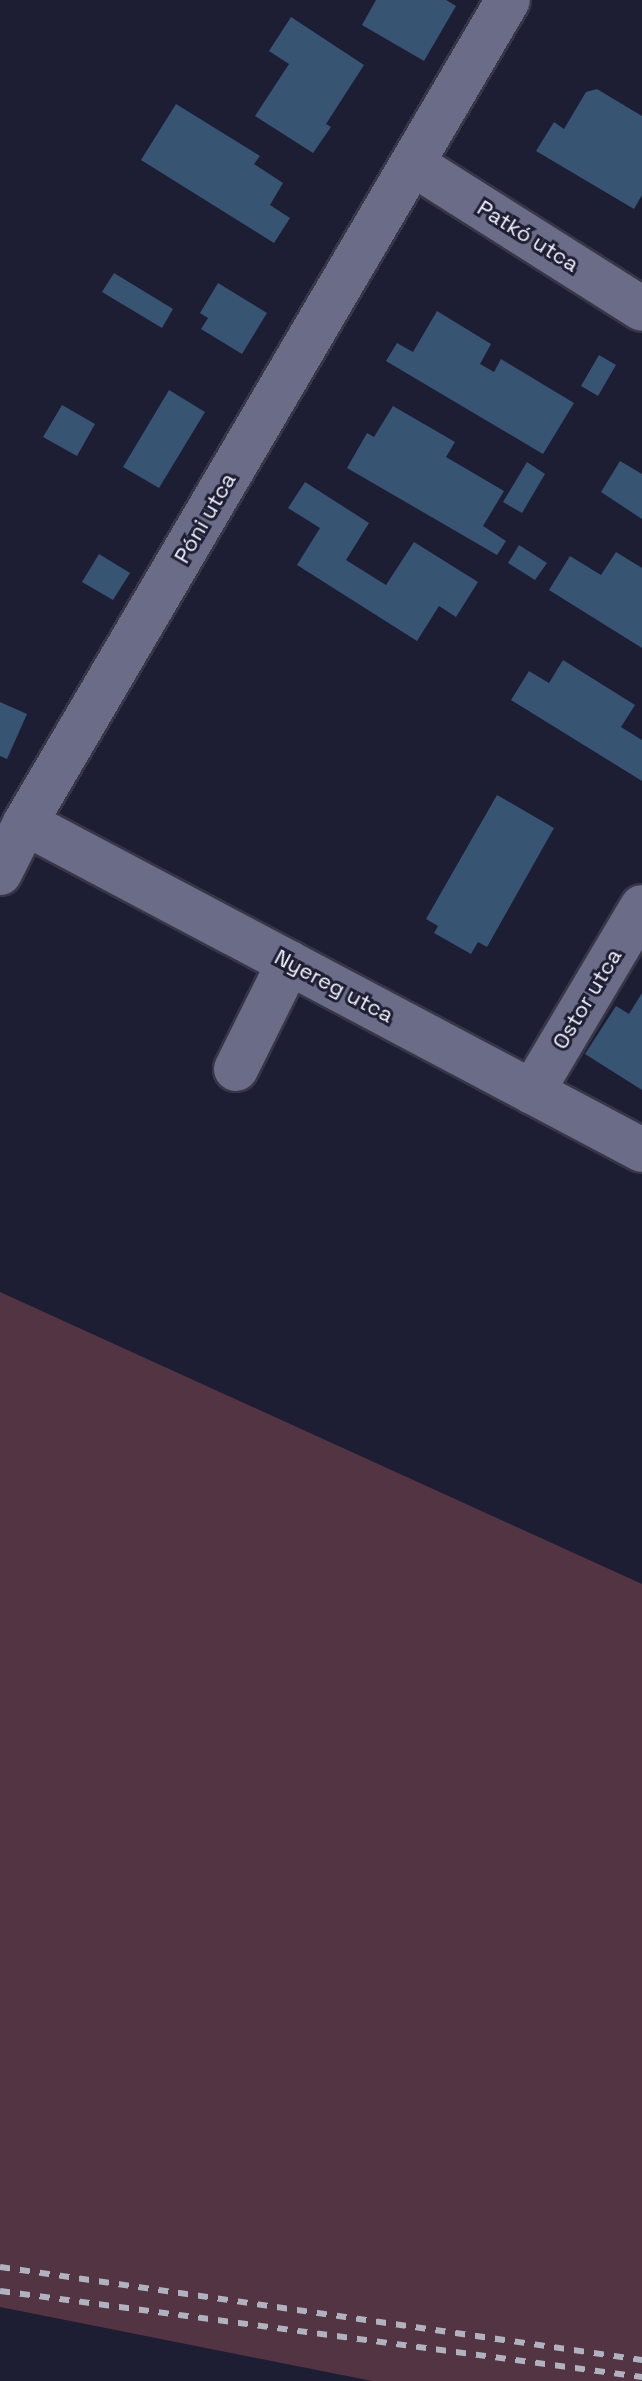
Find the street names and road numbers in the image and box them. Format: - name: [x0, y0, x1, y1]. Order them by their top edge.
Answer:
- street label: Patkó utca: [472, 194, 584, 278]
- street label: Póni utca: [169, 468, 241, 568]
- street label: Nyereg utca: [270, 944, 398, 1028]
- street label: Ostor utca: [547, 944, 627, 1054]

